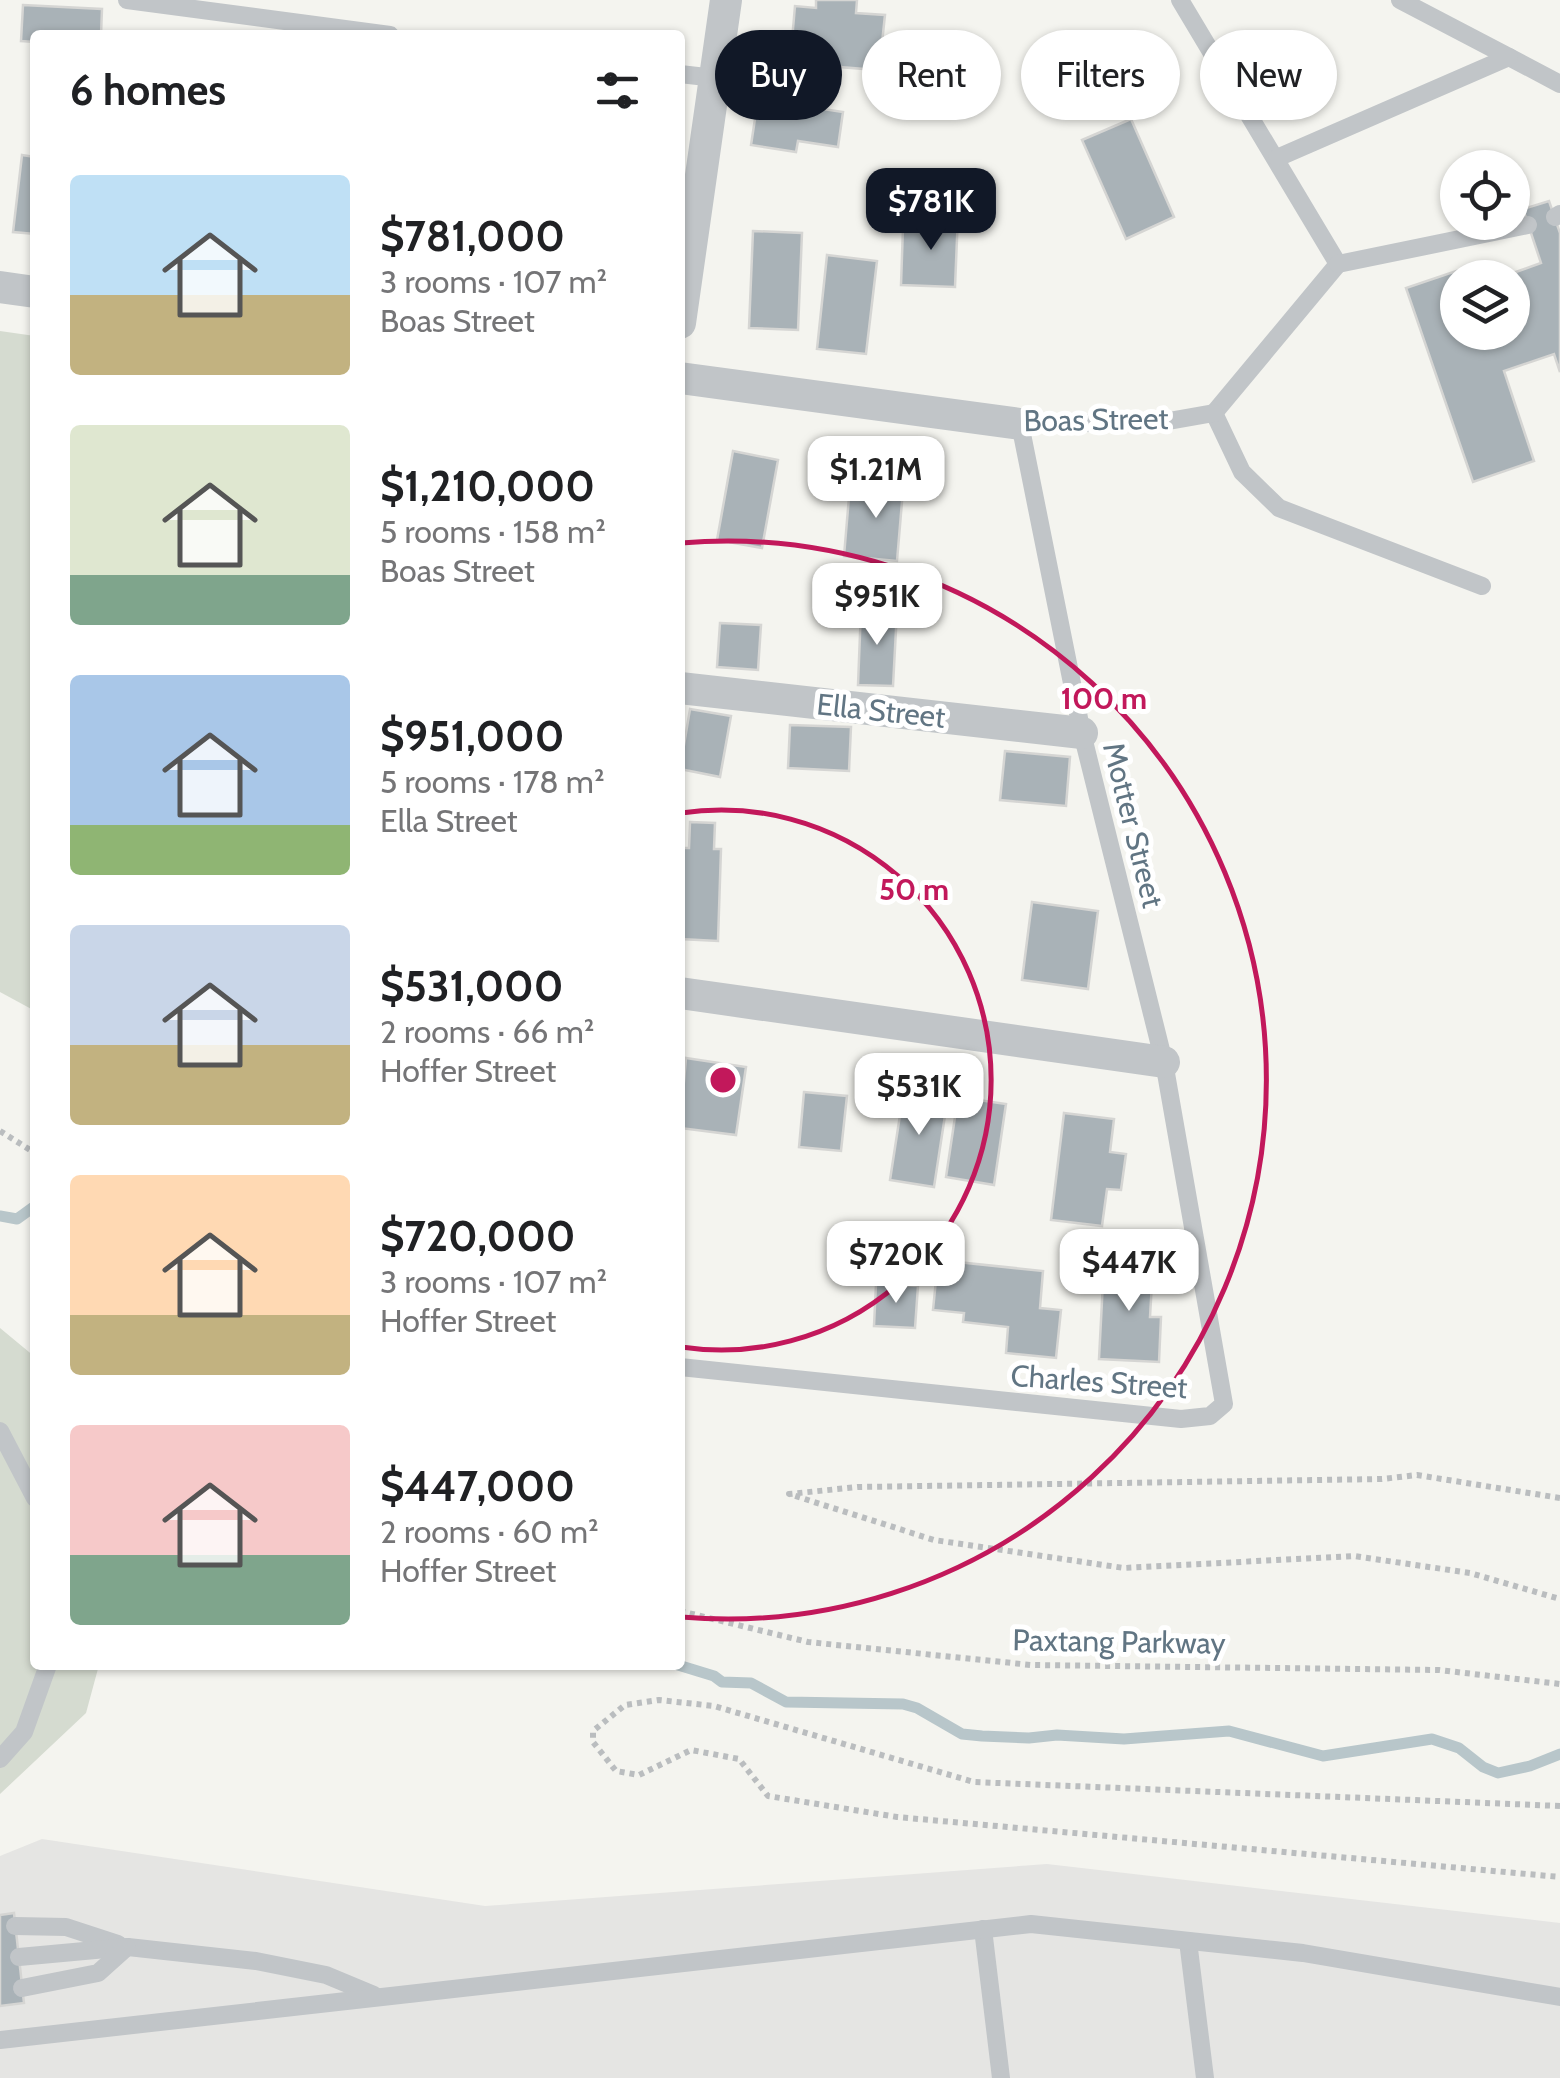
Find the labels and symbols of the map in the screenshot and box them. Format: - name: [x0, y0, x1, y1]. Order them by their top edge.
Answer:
- pin: $781K: [861, 168, 1001, 253]
- street label: Boas Street: [1023, 400, 1169, 439]
- pin: $1.21M: [795, 436, 957, 521]
- pin: $951K: [807, 563, 947, 648]
- text: 100 m: [1061, 680, 1147, 717]
- street label: Ella Street: [815, 685, 947, 736]
- street label: Motter Street: [1095, 738, 1172, 911]
- text: 50 m: [879, 871, 949, 908]
- pin: $531K: [849, 1053, 989, 1138]
- centre of rings: [705, 1062, 741, 1098]
- pin: $720K: [826, 1221, 966, 1306]
- pin: $447K: [1059, 1229, 1199, 1314]
- street label: Charles Street: [1009, 1357, 1189, 1406]
- street label: Paxtang Parkway: [1012, 1621, 1226, 1662]

